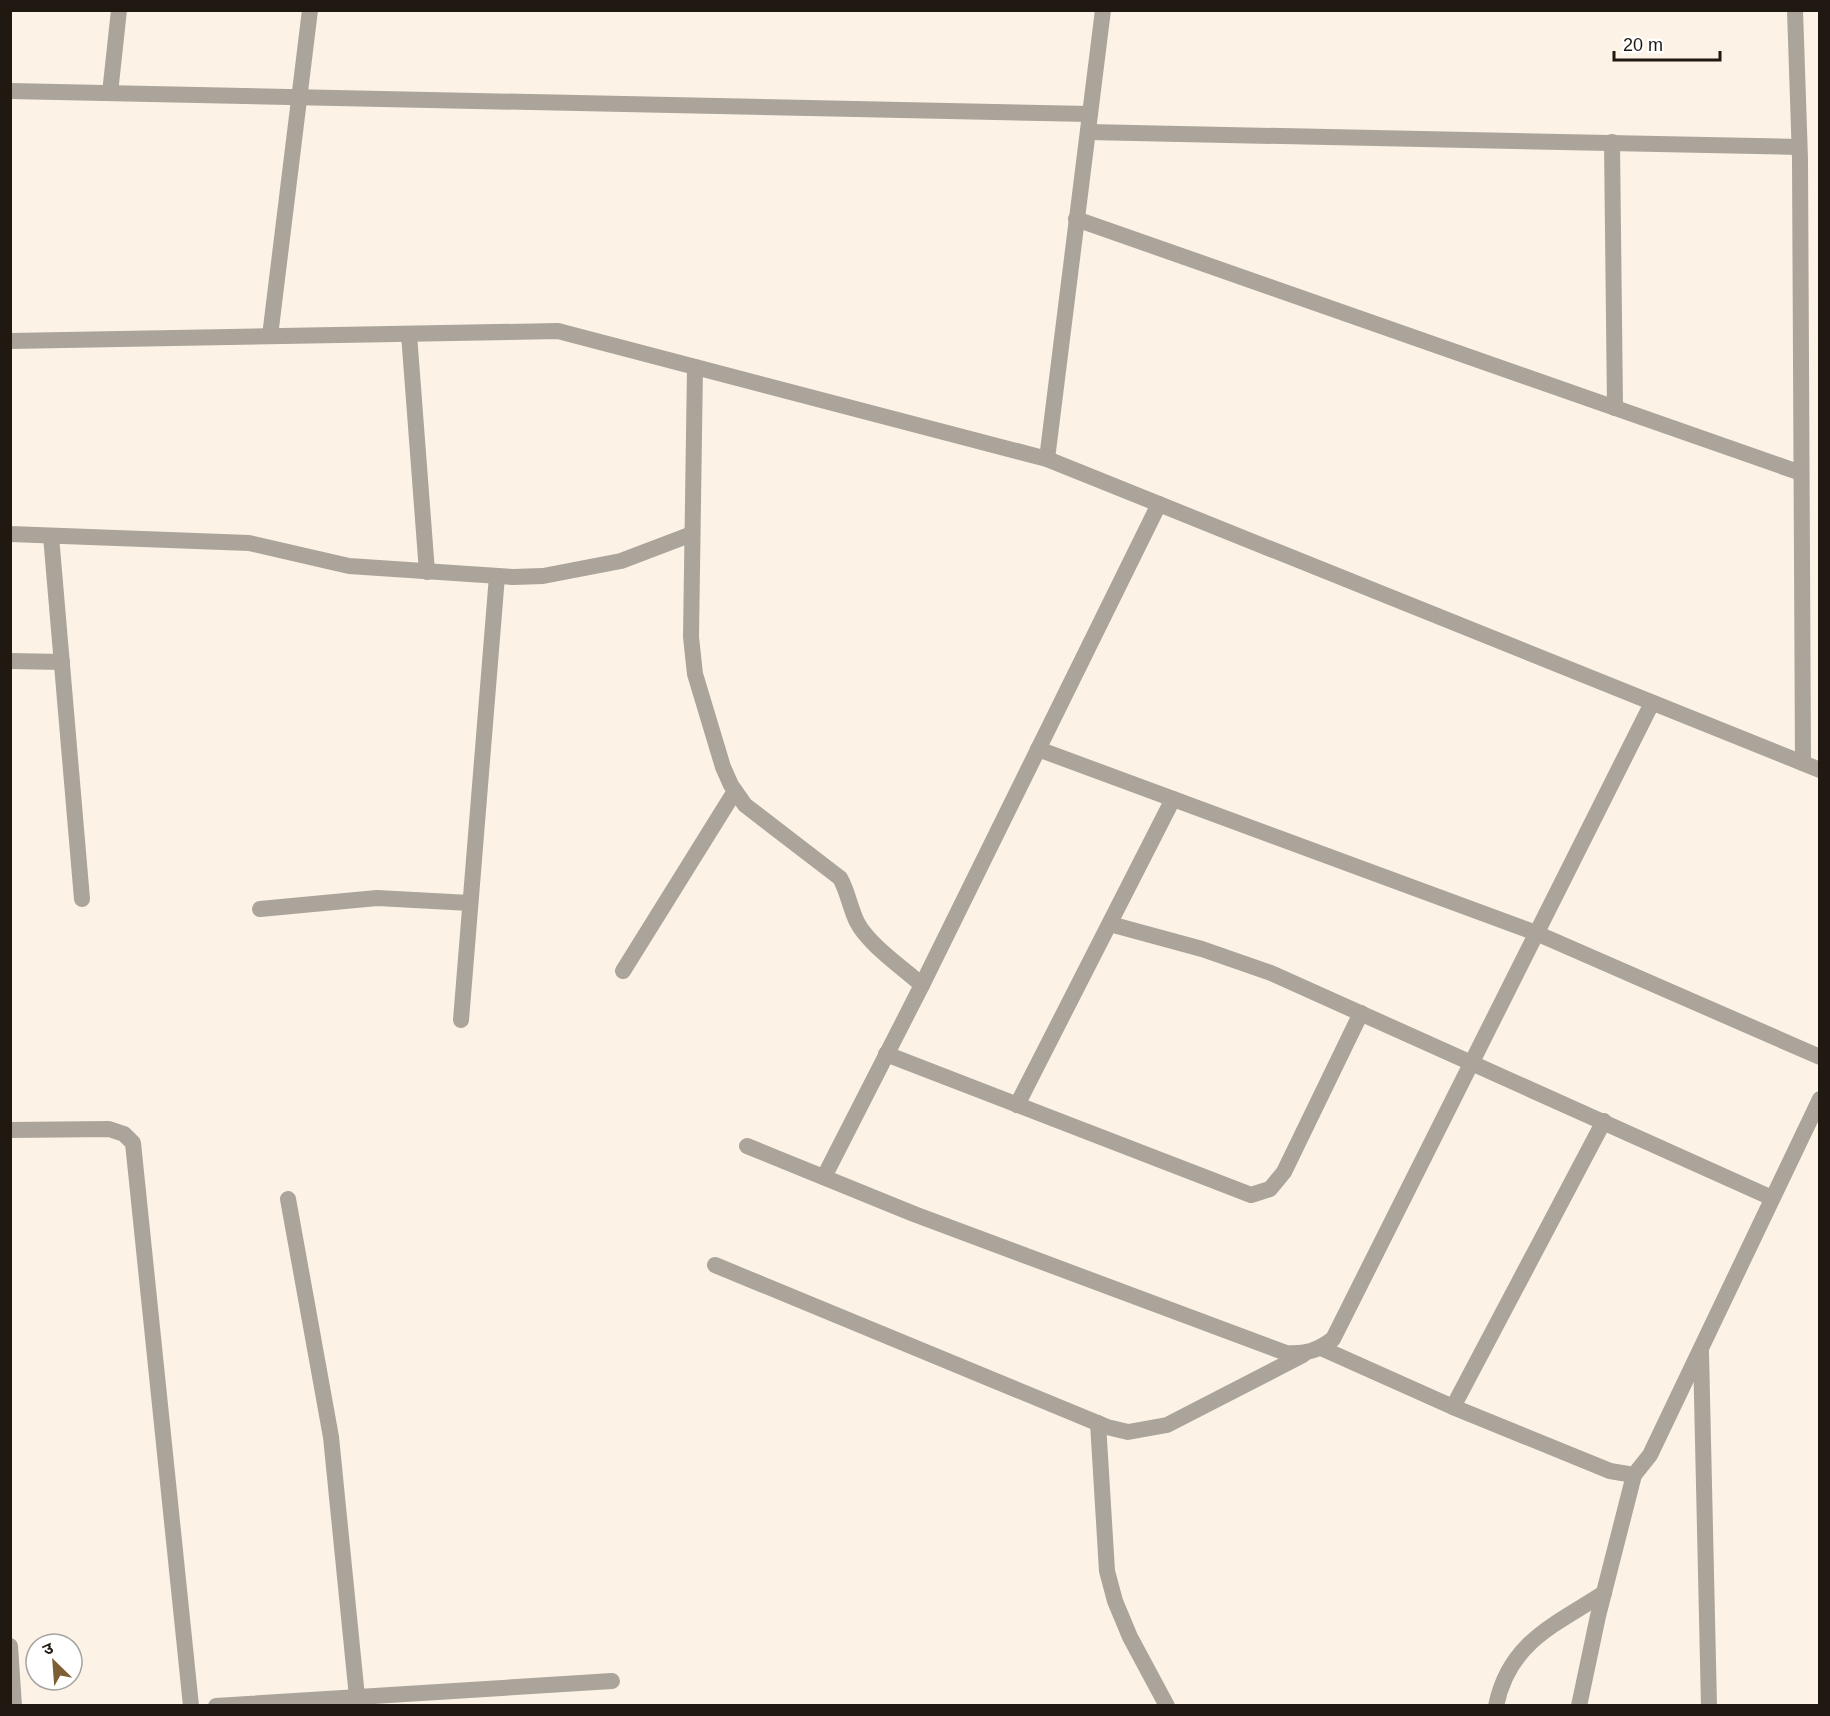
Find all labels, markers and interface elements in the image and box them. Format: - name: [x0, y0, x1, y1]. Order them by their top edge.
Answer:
- scale bar: [1614, 24, 1720, 62]
- text: 20 m: [1623, 35, 1663, 55]
- north arrow: [24, 1632, 84, 1692]
- text: उ: [40, 1639, 56, 1659]

